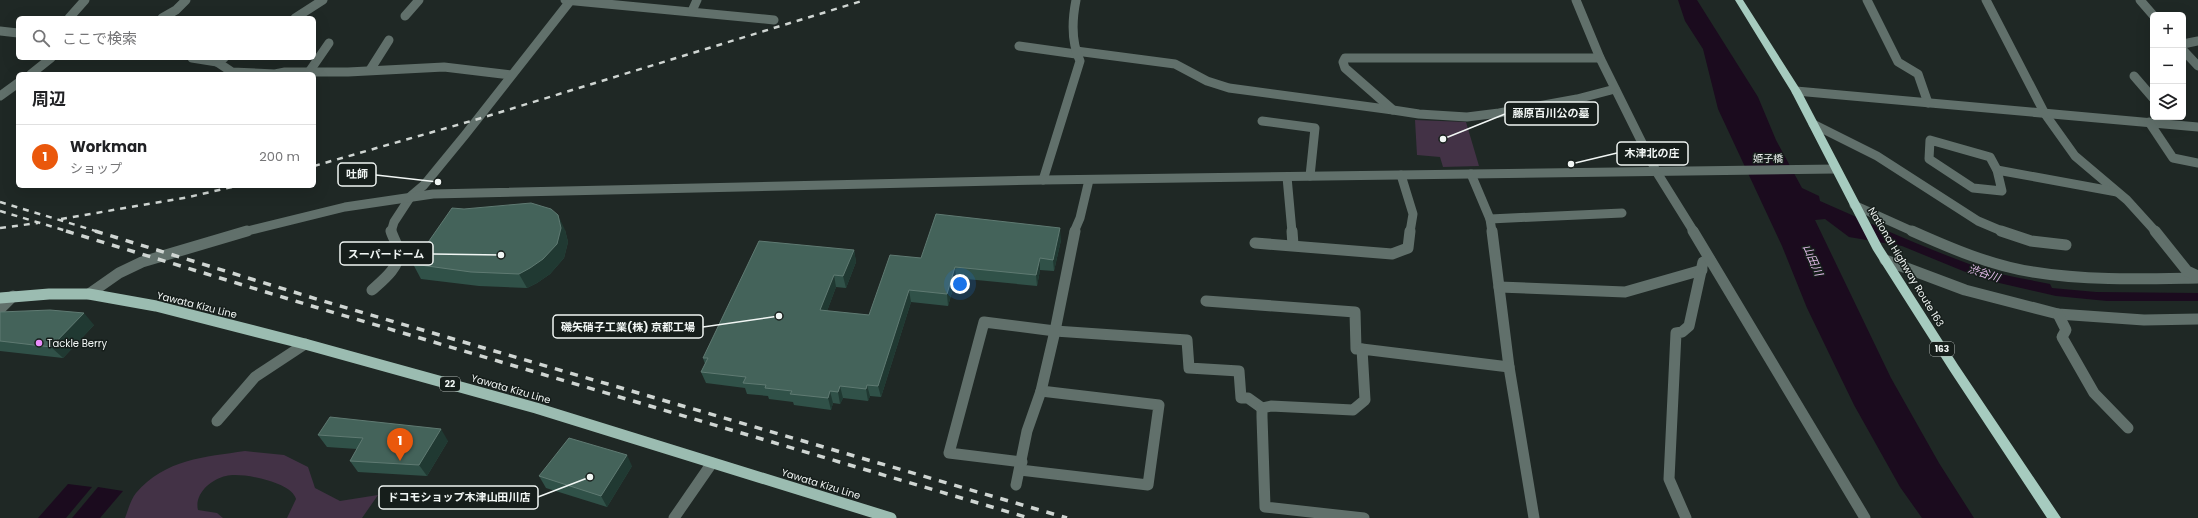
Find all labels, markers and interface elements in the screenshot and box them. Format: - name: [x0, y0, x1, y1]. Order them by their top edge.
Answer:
- map controls: [2150, 12, 2186, 120]
- button: +: [2150, 12, 2186, 48]
- search box: [16, 16, 316, 60]
- icon: search: [30, 27, 52, 49]
- text: ここで検索: [62, 28, 137, 49]
- button: −: [2150, 48, 2186, 84]
- button: layers: [2150, 84, 2186, 120]
- text: 周辺: [32, 87, 66, 111]
- callout: 藤原百川公の墓: [1505, 102, 1598, 125]
- text: 藤原百川公の墓: [1513, 105, 1590, 121]
- text: Workman: [70, 136, 147, 157]
- callout: 木津北の庄: [1617, 142, 1688, 165]
- text: 木津北の庄: [1625, 145, 1680, 161]
- text: 1: [43, 147, 47, 166]
- text: 200 m: [259, 147, 300, 166]
- street label: 姫子橋: [1753, 151, 1783, 166]
- text: ショップ: [70, 159, 122, 178]
- callout: 吐師: [338, 163, 376, 186]
- text: 吐師: [346, 166, 368, 182]
- street label: National Highway Route 163: [1864, 204, 1948, 330]
- callout: スーパードーム: [340, 242, 433, 265]
- water label: 山田川: [1799, 242, 1827, 279]
- text: スーパードーム: [348, 246, 424, 262]
- water label: 渋谷川: [1966, 260, 2003, 286]
- your location: [950, 274, 970, 294]
- street label: Yawata Kizu Line: [155, 288, 239, 322]
- callout: 磯矢硝子工業(株) 京都工場: [553, 315, 703, 338]
- text: 磯矢硝子工業(株) 京都工場: [561, 319, 695, 335]
- place label: Tackle Berry: [47, 336, 108, 351]
- marker: Tackle Berry: [34, 338, 44, 348]
- road number: 163: [1930, 342, 1954, 356]
- street label: Yawata Kizu Line: [469, 370, 553, 408]
- road number: 22: [440, 377, 460, 391]
- pin: 1: [387, 428, 413, 461]
- street label: Yawata Kizu Line: [780, 465, 862, 503]
- callout: ドコモショップ木津山田川店: [379, 486, 538, 509]
- text: ドコモショップ木津山田川店: [388, 489, 531, 505]

